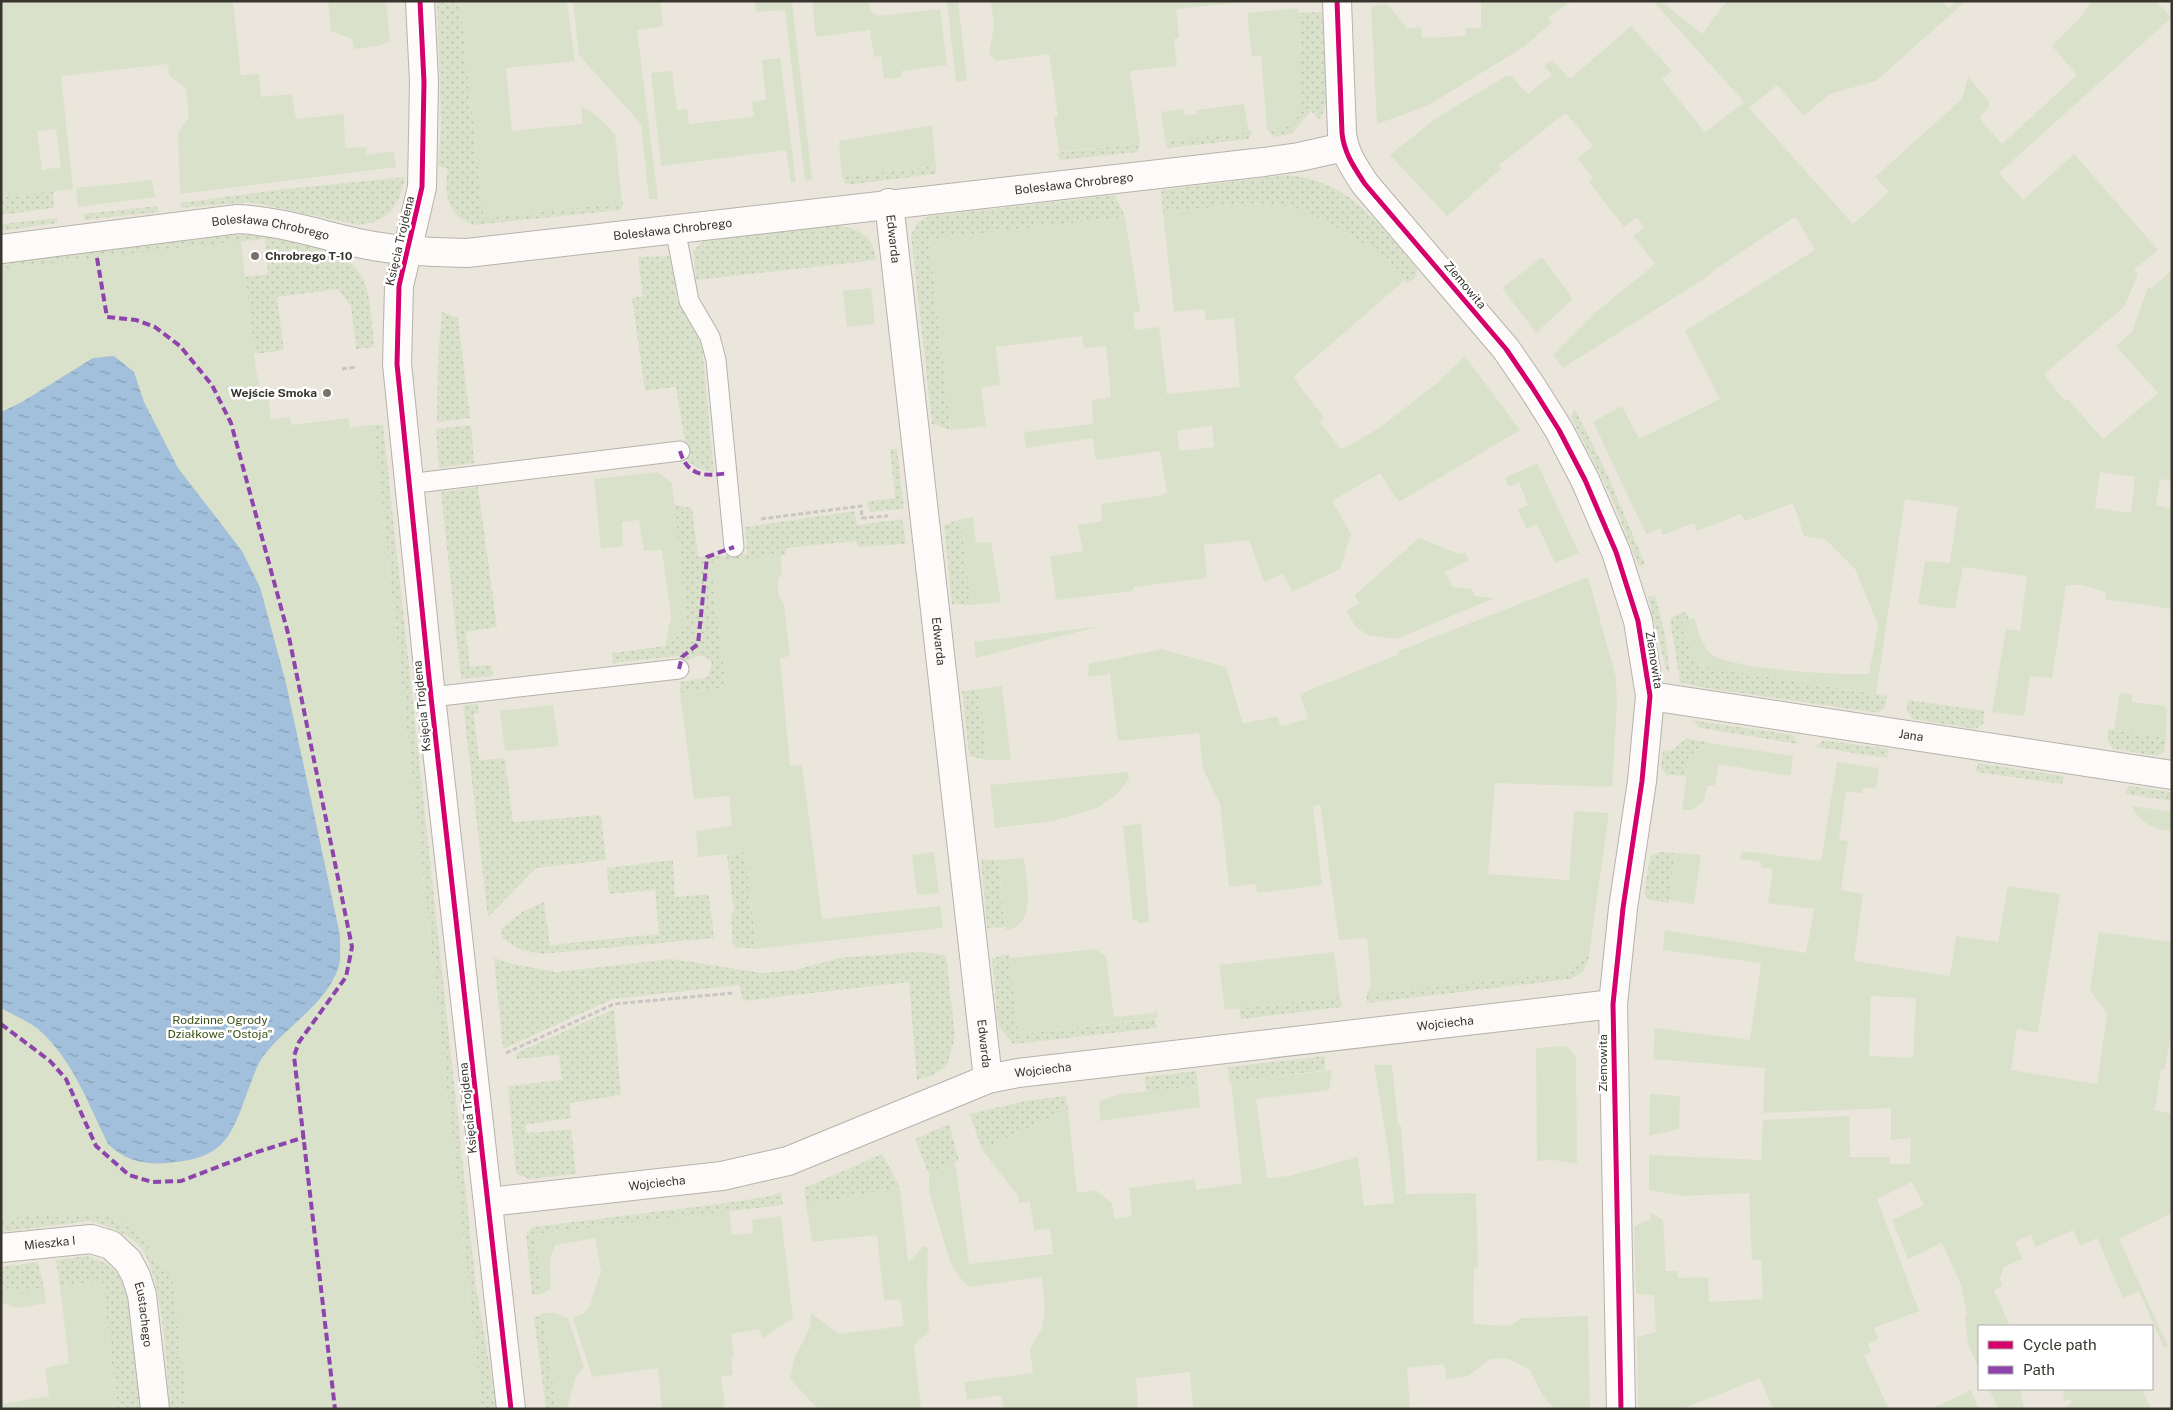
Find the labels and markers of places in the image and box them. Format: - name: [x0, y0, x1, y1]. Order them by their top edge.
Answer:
- place label: Chrobrego T-10: [265, 249, 353, 263]
- marker: Chrobrego T-10: [249, 250, 261, 262]
- place label: Wejście Smoka: [231, 386, 317, 400]
- marker: Wejście Smoka: [321, 387, 333, 399]

